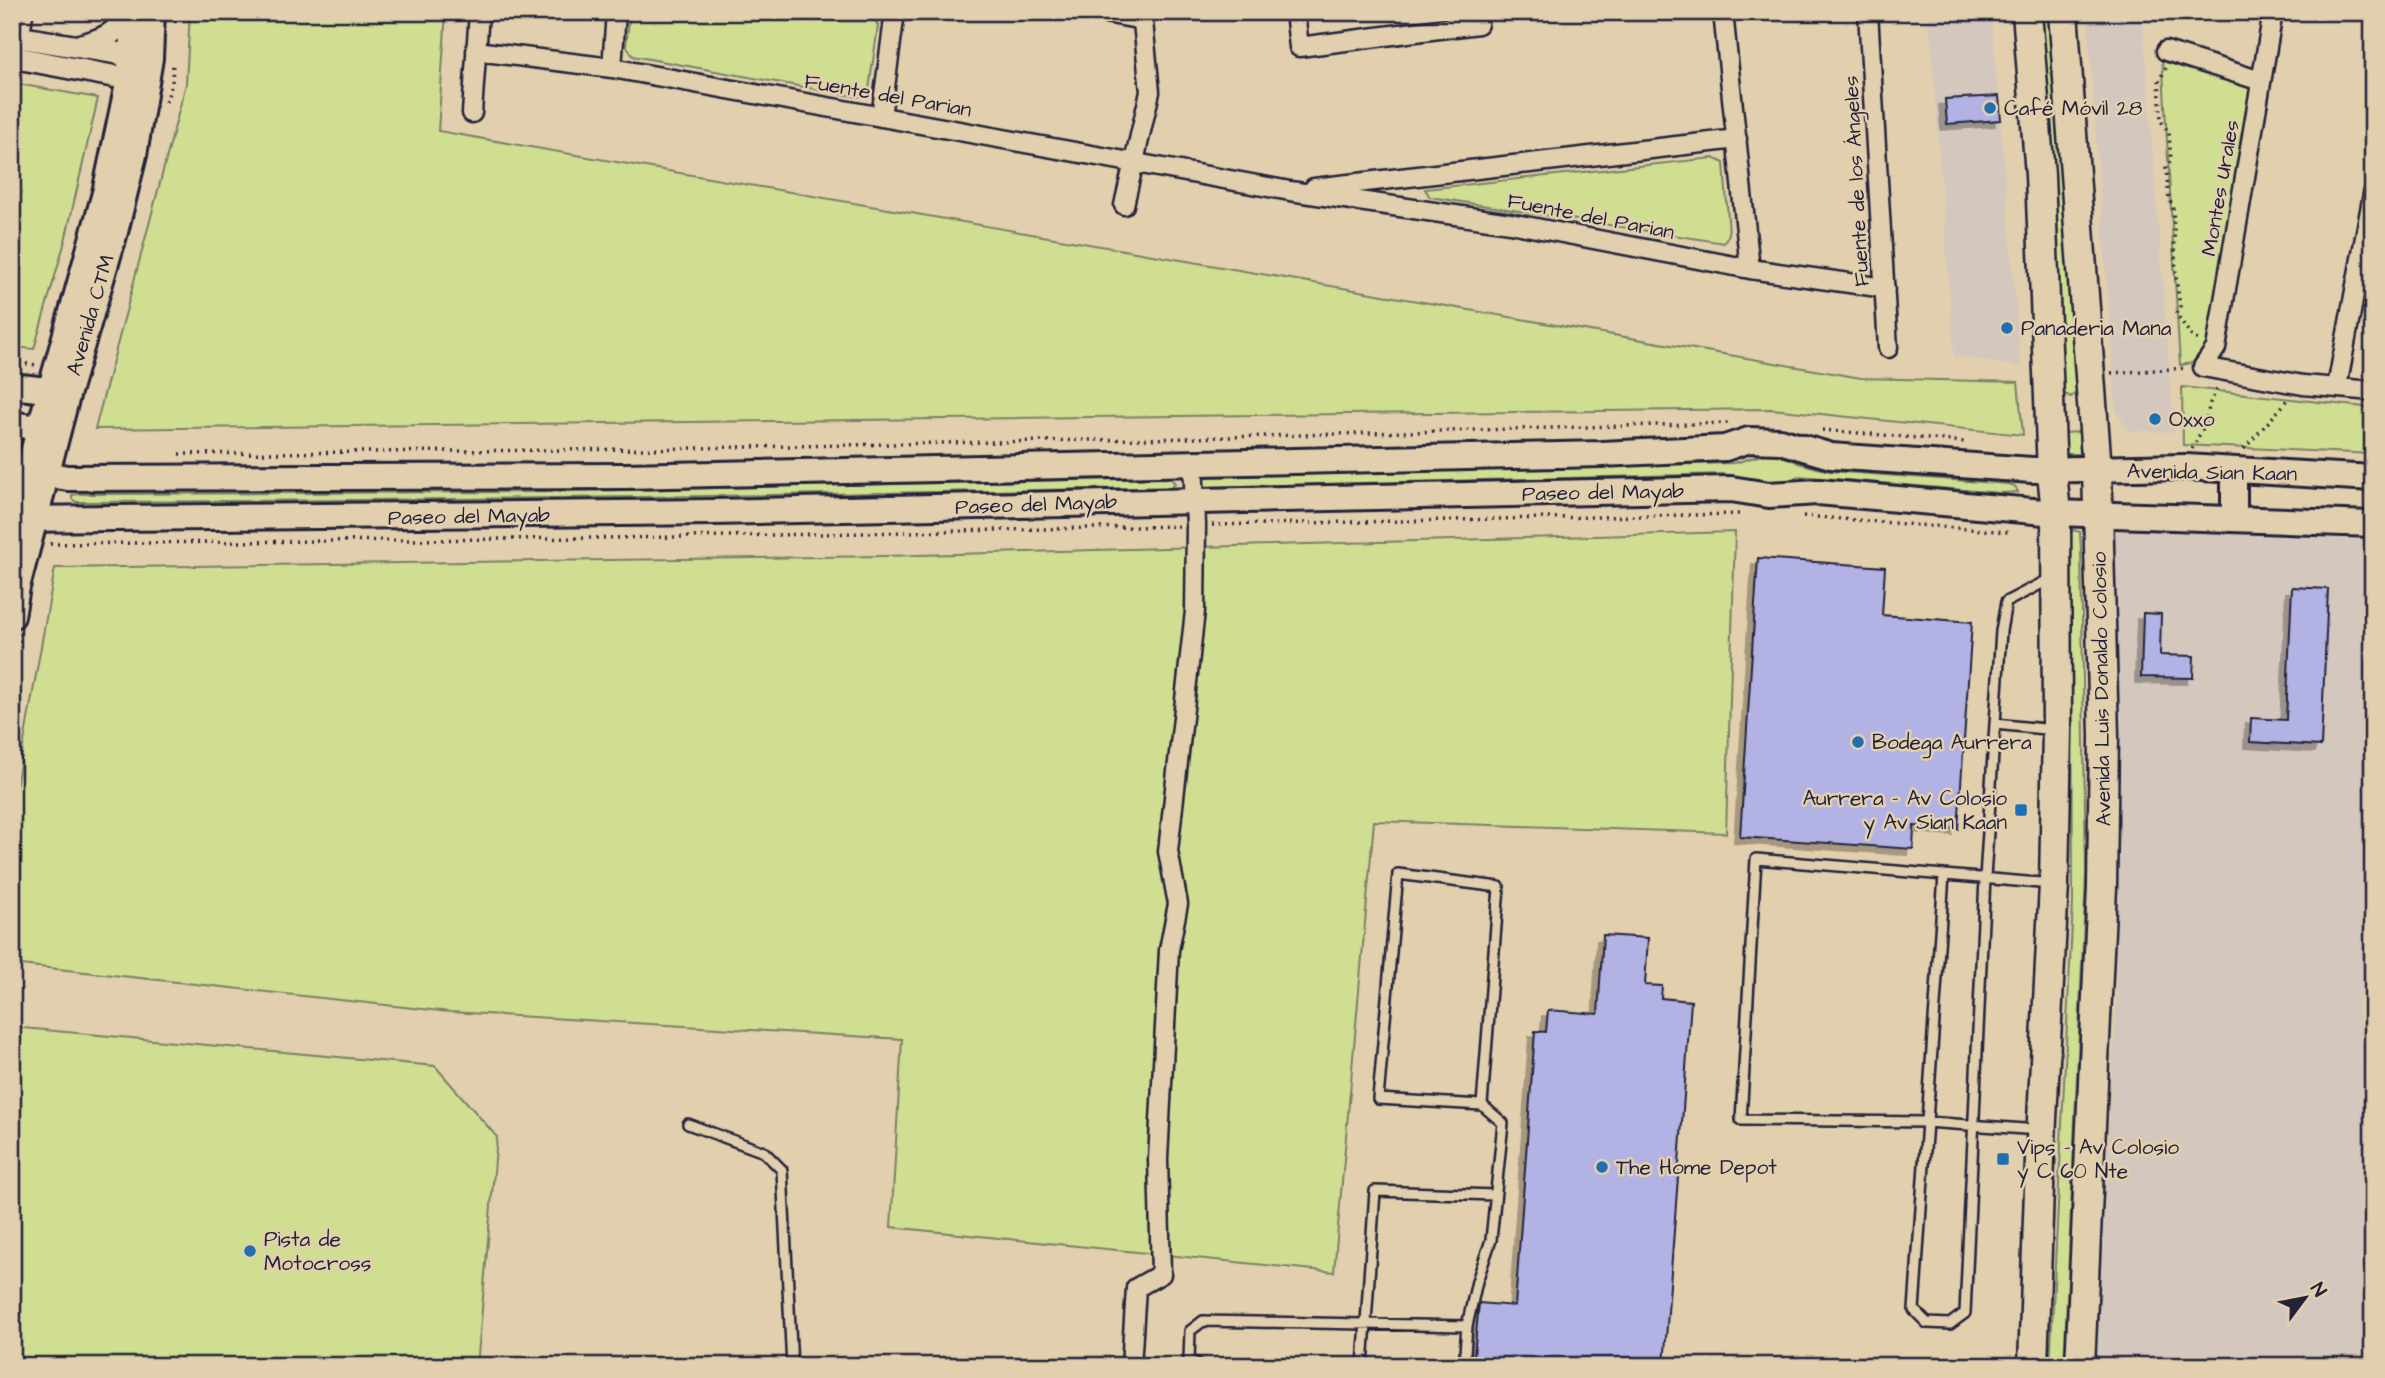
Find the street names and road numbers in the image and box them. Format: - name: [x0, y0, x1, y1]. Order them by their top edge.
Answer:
- street label: Fuente del Parian: [802, 67, 974, 124]
- street label: Fuente de los Ángeles: [1836, 75, 1879, 287]
- street label: Montes Urales: [2194, 118, 2247, 258]
- street label: Fuente del Parian: [1505, 186, 1677, 247]
- street label: Avenida CTM: [59, 251, 122, 379]
- street label: Avenida Sian Kaan: [2127, 457, 2297, 488]
- street label: Paseo del Mayab: [1522, 477, 1685, 510]
- street label: Paseo del Mayab: [955, 487, 1118, 524]
- street label: Paseo del Mayab: [388, 501, 551, 534]
- street label: Avenida Luis Donaldo Colosio: [2085, 551, 2118, 827]

